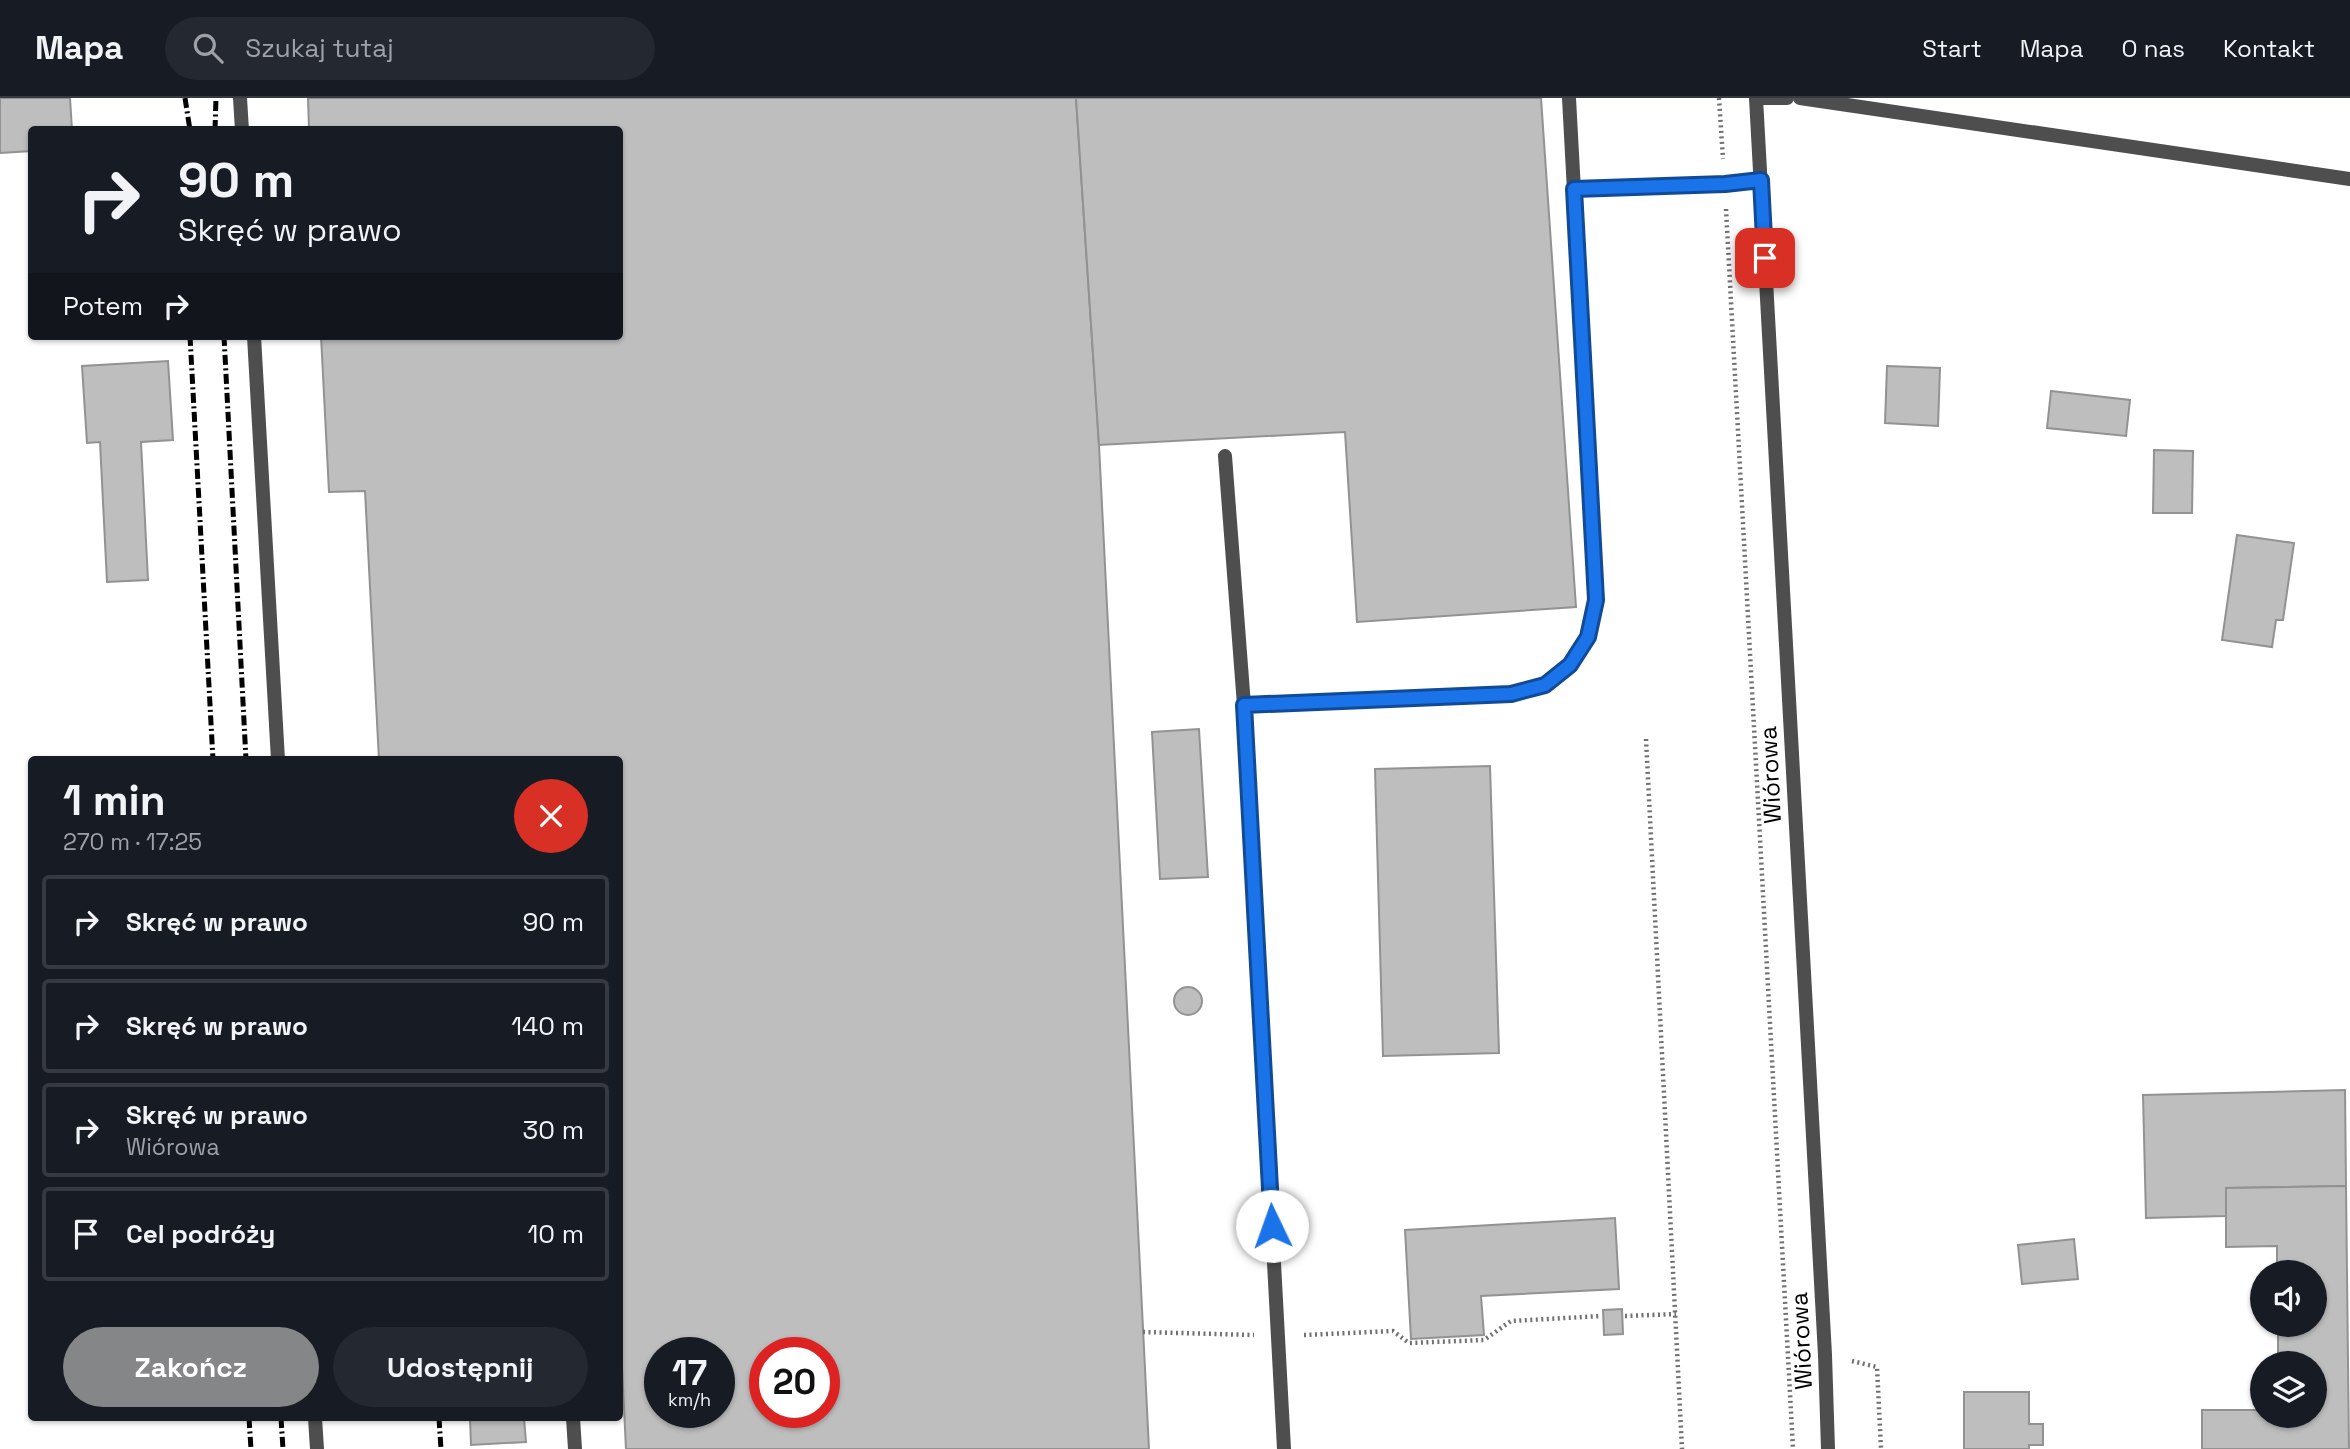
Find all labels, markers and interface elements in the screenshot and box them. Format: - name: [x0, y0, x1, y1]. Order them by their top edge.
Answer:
- search box: [165, 17, 655, 80]
- text: Mapa: [35, 27, 123, 69]
- icon: search: [189, 29, 227, 67]
- text: Szukaj tutaj: [245, 31, 394, 65]
- text: Start: [1922, 33, 1982, 64]
- text: Mapa: [2020, 33, 2084, 64]
- text: O nas: [2122, 33, 2185, 64]
- text: Kontakt: [2223, 33, 2315, 64]
- text: 90 m: [178, 149, 294, 211]
- icon: right: [63, 154, 154, 245]
- text: Skręć w prawo: [178, 210, 402, 250]
- pin: [1735, 228, 1795, 288]
- icon: arrive: [1746, 239, 1784, 277]
- icon: right: [157, 287, 195, 325]
- text: Potem: [63, 289, 143, 323]
- street label: Wiórowa: [1752, 725, 1788, 825]
- text: 1 min: [63, 774, 166, 827]
- button: close: [514, 779, 588, 853]
- text: 270 m · 17:25: [63, 827, 202, 857]
- icon: right: [67, 903, 105, 941]
- text: Skręć w prawo: [126, 905, 308, 939]
- text: 90 m: [522, 905, 584, 939]
- icon: right: [67, 1007, 105, 1045]
- text: Skręć w prawo: [126, 1009, 308, 1043]
- text: 140 m: [511, 1009, 584, 1043]
- text: Skręć w prawo: [126, 1098, 308, 1132]
- icon: right: [67, 1111, 105, 1149]
- text: 30 m: [523, 1113, 584, 1147]
- text: Wiórowa: [126, 1132, 220, 1162]
- position arrow: [1235, 1189, 1309, 1263]
- icon: arrive: [67, 1215, 105, 1253]
- text: Cel podróży: [126, 1217, 275, 1251]
- text: 10 m: [527, 1217, 584, 1251]
- map controls: [2250, 1260, 2327, 1428]
- button: sound: [2250, 1260, 2327, 1337]
- street label: Wiórowa: [1783, 1291, 1819, 1391]
- button: Zakończ: [63, 1327, 319, 1407]
- button: Udostępnij: [333, 1327, 588, 1407]
- speed limit sign: 20: [749, 1337, 840, 1428]
- text: 17: [672, 1351, 707, 1395]
- button: layers: [2250, 1351, 2327, 1428]
- text: km/h: [668, 1388, 711, 1411]

